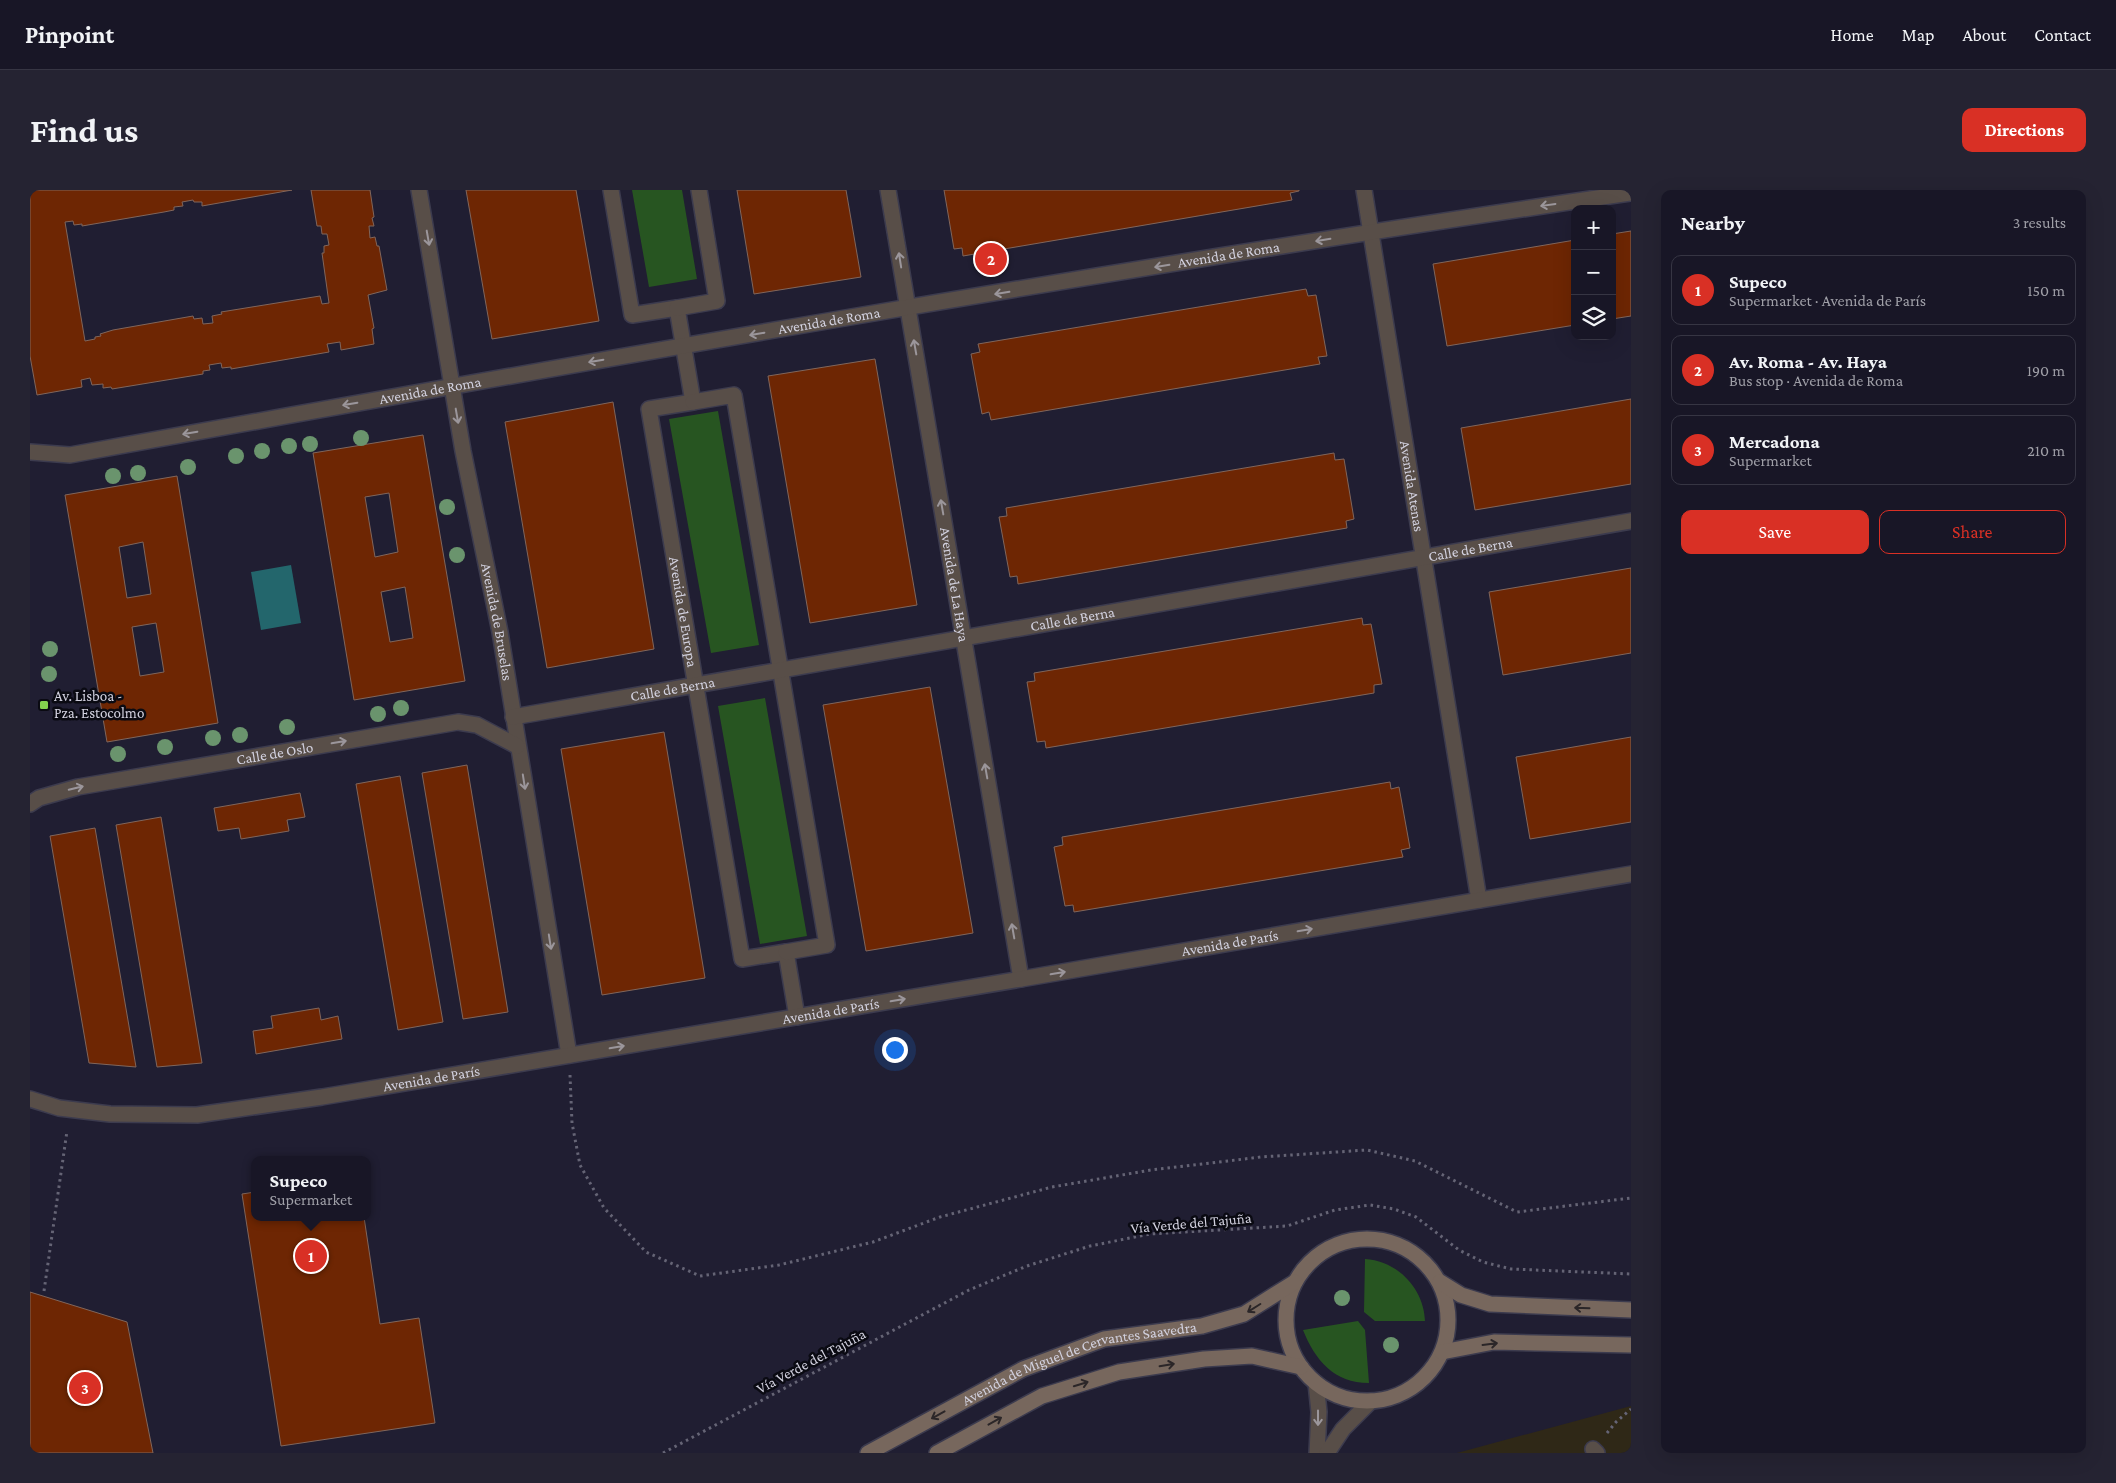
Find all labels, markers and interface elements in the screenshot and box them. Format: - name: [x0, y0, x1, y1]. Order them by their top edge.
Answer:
- text: Pinpoint: [25, 21, 114, 48]
- text: Home: [1831, 25, 1874, 45]
- text: Map: [1902, 25, 1934, 45]
- text: About: [1962, 25, 2006, 45]
- text: Contact: [2034, 25, 2091, 45]
- button: Directions: [1962, 108, 2086, 152]
- text: Find us: [30, 111, 138, 150]
- one-way arrow: [1540, 201, 1556, 211]
- map controls: [1571, 205, 1616, 340]
- button: +: [1571, 205, 1616, 250]
- text: Nearby: [1681, 211, 1745, 235]
- text: 3 results: [2013, 214, 2066, 231]
- one-way arrow: [423, 230, 433, 246]
- one-way arrow: [1315, 235, 1331, 245]
- street label: Avenida de Roma: [1176, 239, 1281, 271]
- pin: 2: [975, 240, 1007, 278]
- button: −: [1571, 250, 1616, 295]
- one-way arrow: [895, 253, 905, 269]
- one-way arrow: [1155, 262, 1171, 272]
- text: Supeco: [1729, 271, 1787, 292]
- text: 1: [1695, 282, 1701, 299]
- text: 150 m: [2027, 282, 2065, 299]
- one-way arrow: [994, 288, 1010, 298]
- text: Supermarket · Avenida de París: [1729, 292, 1926, 309]
- button: layers: [1571, 295, 1616, 340]
- street label: Avenida de Roma: [777, 304, 881, 337]
- one-way arrow: [749, 330, 765, 340]
- one-way arrow: [909, 339, 919, 355]
- text: Av. Roma - Av. Haya: [1729, 351, 1887, 372]
- one-way arrow: [589, 357, 605, 367]
- text: 2: [1694, 362, 1702, 379]
- text: 190 m: [2027, 362, 2065, 379]
- text: Bus stop · Avenida de Roma: [1729, 372, 1903, 389]
- street label: Avenida de Roma: [378, 373, 482, 407]
- one-way arrow: [342, 400, 358, 410]
- one-way arrow: [453, 407, 463, 423]
- one-way arrow: [182, 429, 198, 438]
- text: Mercadona: [1729, 431, 1820, 452]
- street label: Avenida Atenas: [1397, 439, 1427, 533]
- text: 3: [1694, 442, 1702, 459]
- text: 210 m: [2027, 442, 2065, 459]
- text: Supermarket: [1729, 452, 1812, 469]
- one-way arrow: [936, 499, 946, 515]
- button: Save: [1681, 510, 1869, 554]
- button: Share: [1879, 510, 2066, 554]
- street label: Avenida de La Haya: [937, 526, 972, 643]
- street label: Calle de Berna: [1427, 534, 1514, 564]
- street label: Avenida de Europa: [666, 555, 701, 668]
- street label: Avenida de Bruselas: [478, 562, 516, 682]
- street label: Calle de Berna: [1029, 604, 1116, 634]
- street label: Calle de Berna: [629, 674, 716, 704]
- place label: Av. Lisboa - Pza. Estocolmo: [54, 688, 144, 721]
- marker: Av. Lisboa - Pza. Estocolmo: [38, 699, 50, 711]
- one-way arrow: [331, 737, 347, 747]
- street label: Calle de Oslo: [235, 739, 314, 768]
- one-way arrow: [981, 763, 991, 779]
- one-way arrow: [519, 774, 529, 790]
- one-way arrow: [67, 783, 83, 792]
- one-way arrow: [1008, 924, 1018, 940]
- one-way arrow: [1296, 925, 1312, 935]
- street label: Avenida de París: [1180, 927, 1280, 959]
- one-way arrow: [546, 934, 556, 950]
- one-way arrow: [1050, 967, 1066, 977]
- one-way arrow: [890, 994, 906, 1004]
- street label: Avenida de París: [781, 995, 881, 1027]
- your location: [882, 1037, 908, 1063]
- one-way arrow: [609, 1042, 625, 1052]
- street label: Avenida de París: [382, 1062, 481, 1095]
- popup: [251, 1156, 371, 1221]
- text: Supeco: [270, 1170, 328, 1191]
- text: Supermarket: [270, 1191, 352, 1208]
- street label: Vía Verde del Tajuña: [1130, 1210, 1252, 1237]
- pin: 1: [295, 1237, 327, 1275]
- one-way arrow: [1247, 1303, 1261, 1313]
- one-way arrow: [1575, 1303, 1591, 1313]
- street label: Avenida de Miguel de Cervantes Saavedra: [959, 1319, 1198, 1409]
- street label: Vía Verde del Tajuña: [754, 1325, 869, 1397]
- one-way arrow: [1482, 1339, 1498, 1349]
- one-way arrow: [1159, 1359, 1175, 1369]
- pin: 3: [69, 1369, 101, 1407]
- one-way arrow: [1072, 1378, 1088, 1388]
- one-way arrow: [1313, 1410, 1323, 1426]
- one-way arrow: [931, 1411, 946, 1420]
- one-way arrow: [988, 1416, 1003, 1426]

